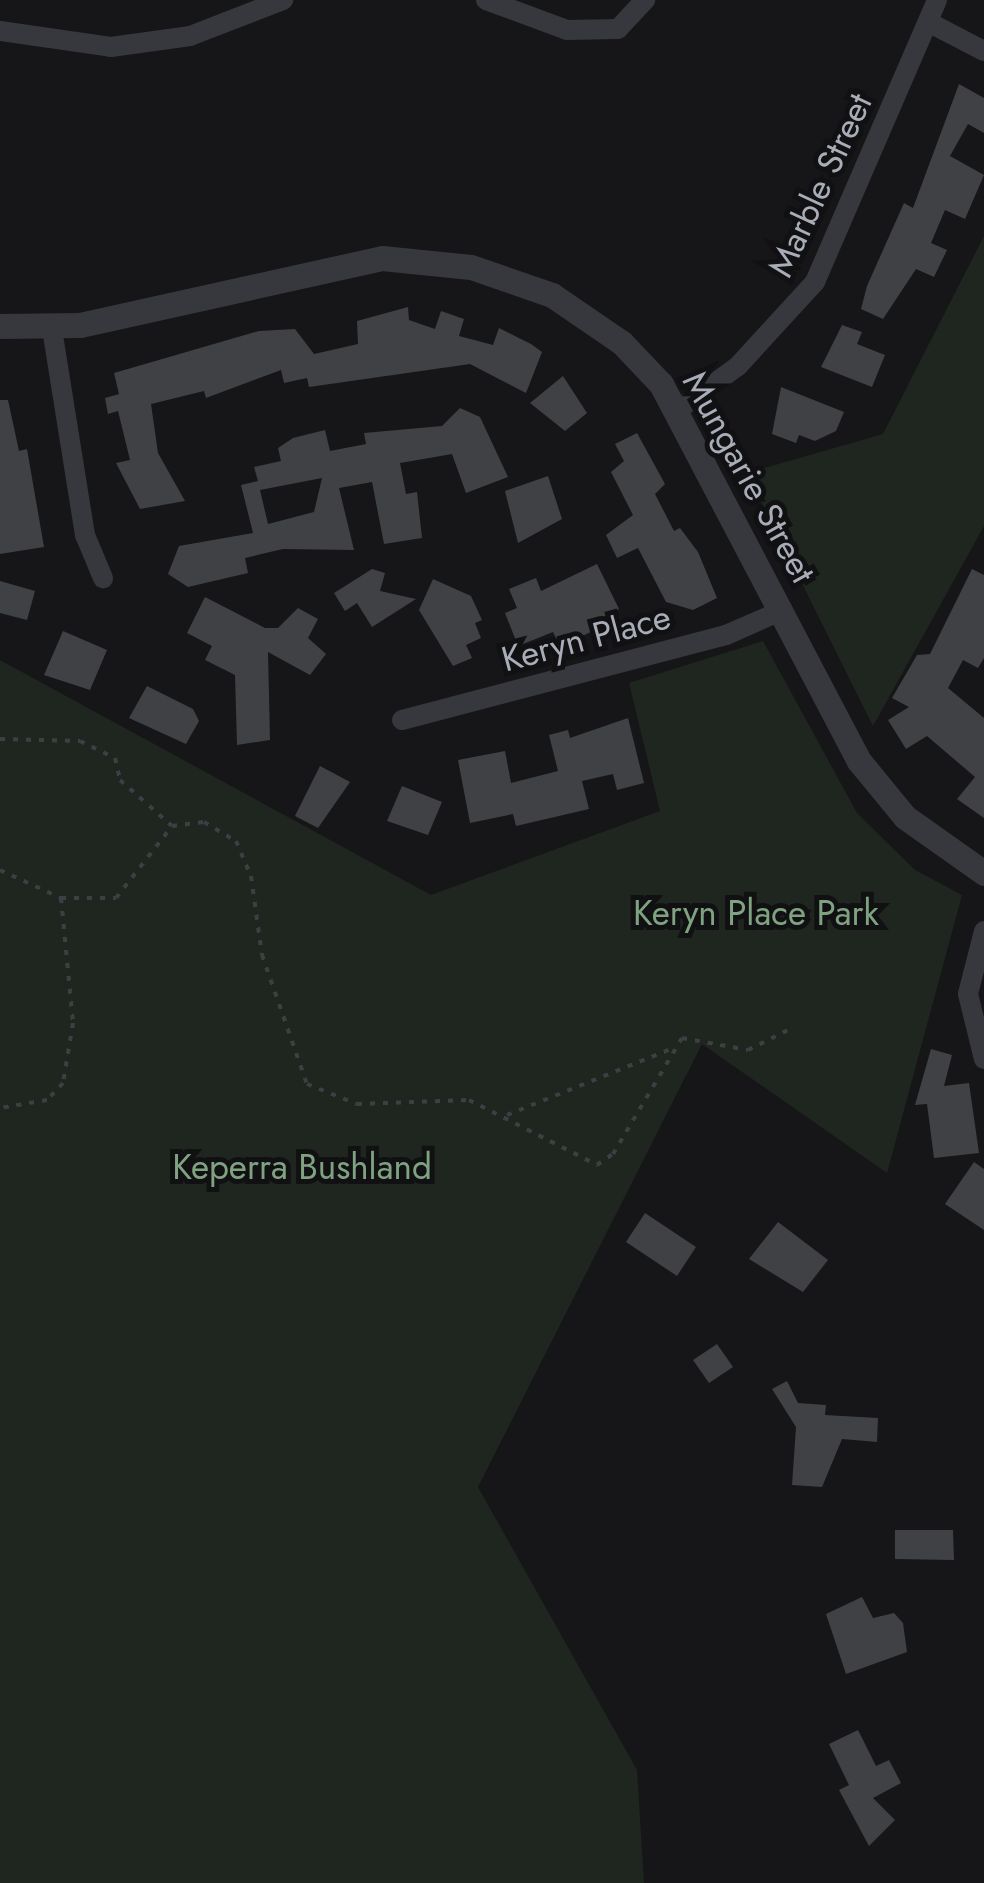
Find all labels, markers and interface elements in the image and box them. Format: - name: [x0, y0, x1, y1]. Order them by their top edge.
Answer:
- street label: Marble Street: [759, 87, 881, 283]
- street label: Mungarie Street: [674, 364, 824, 590]
- street label: Keryn Place: [497, 595, 675, 681]
- park label: Keryn Place Park: [633, 892, 879, 934]
- park label: Keperra Bushland: [172, 1146, 432, 1188]

